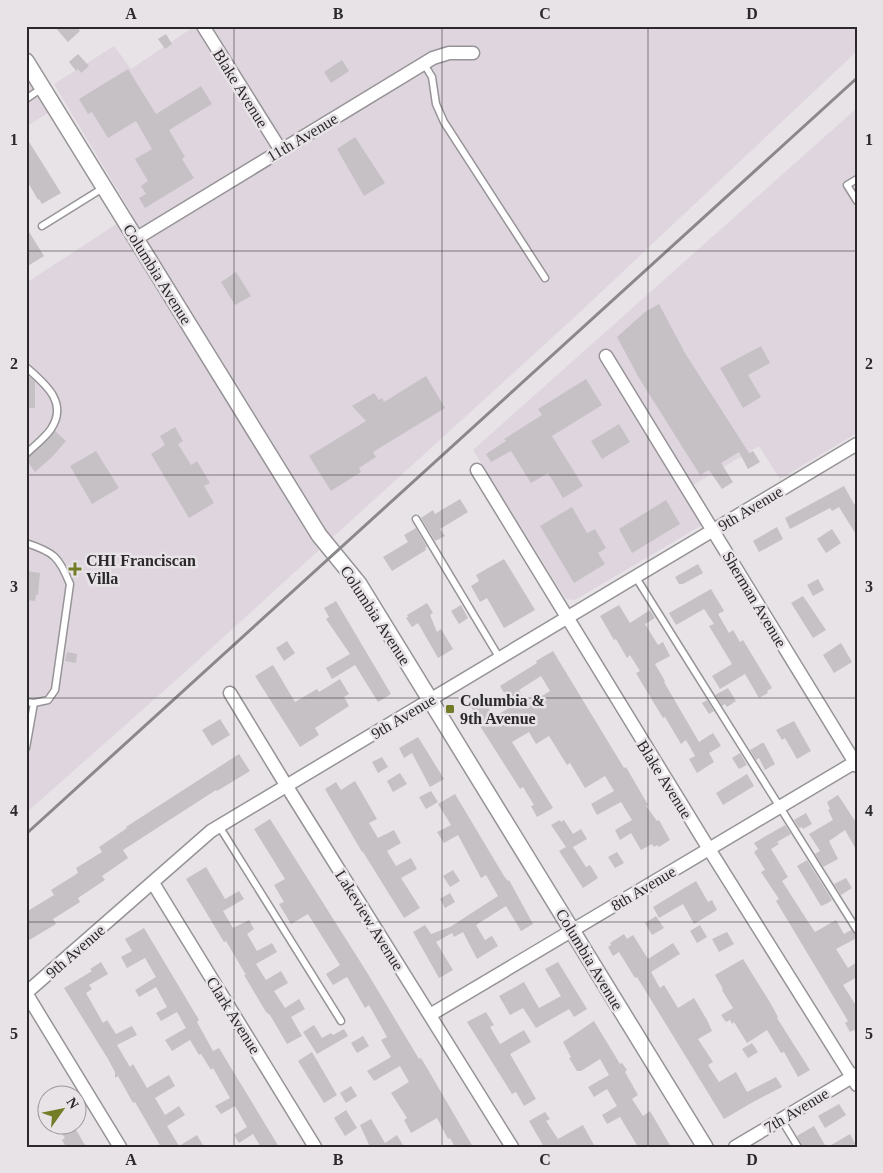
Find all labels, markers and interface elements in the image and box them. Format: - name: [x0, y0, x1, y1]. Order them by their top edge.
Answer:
- text: A: [125, 5, 137, 22]
- text: B: [333, 5, 344, 22]
- text: C: [539, 5, 551, 22]
- text: D: [746, 5, 758, 22]
- street label: Blake Avenue: [210, 46, 271, 131]
- street label: 11th Avenue: [264, 110, 341, 165]
- text: 1: [10, 131, 18, 148]
- text: 1: [865, 131, 873, 148]
- street label: Columbia Avenue: [120, 221, 195, 327]
- text: 2: [10, 355, 18, 372]
- text: 2: [865, 355, 873, 372]
- street label: 9th Avenue: [715, 483, 786, 534]
- street label: Sherman Avenue: [719, 548, 790, 650]
- place label: CHI Franciscan Villa: [86, 552, 196, 587]
- marker: CHI Franciscan Villa: [68, 562, 82, 576]
- street label: Columbia Avenue: [337, 563, 414, 668]
- text: 3: [10, 578, 18, 595]
- text: 3: [865, 578, 873, 595]
- street label: 9th Avenue: [368, 691, 439, 742]
- place label: Columbia & 9th Avenue: [460, 692, 545, 727]
- marker: Columbia & 9th Avenue: [444, 703, 456, 715]
- street label: Blake Avenue: [634, 737, 695, 822]
- text: 4: [10, 802, 18, 819]
- text: 4: [865, 802, 873, 819]
- street label: 8th Avenue: [608, 863, 679, 914]
- street label: Lakeview Avenue: [332, 867, 407, 973]
- street label: Columbia Avenue: [553, 906, 626, 1013]
- street label: 9th Avenue: [43, 921, 108, 981]
- street label: Clark Avenue: [203, 974, 264, 1057]
- text: 5: [10, 1025, 18, 1042]
- text: 5: [865, 1025, 873, 1042]
- street label: 7th Avenue: [761, 1085, 832, 1136]
- north arrow: [38, 1086, 88, 1136]
- text: N: [63, 1095, 82, 1112]
- text: A: [125, 1151, 137, 1168]
- text: B: [333, 1151, 344, 1168]
- text: C: [539, 1151, 551, 1168]
- text: D: [746, 1151, 758, 1168]

